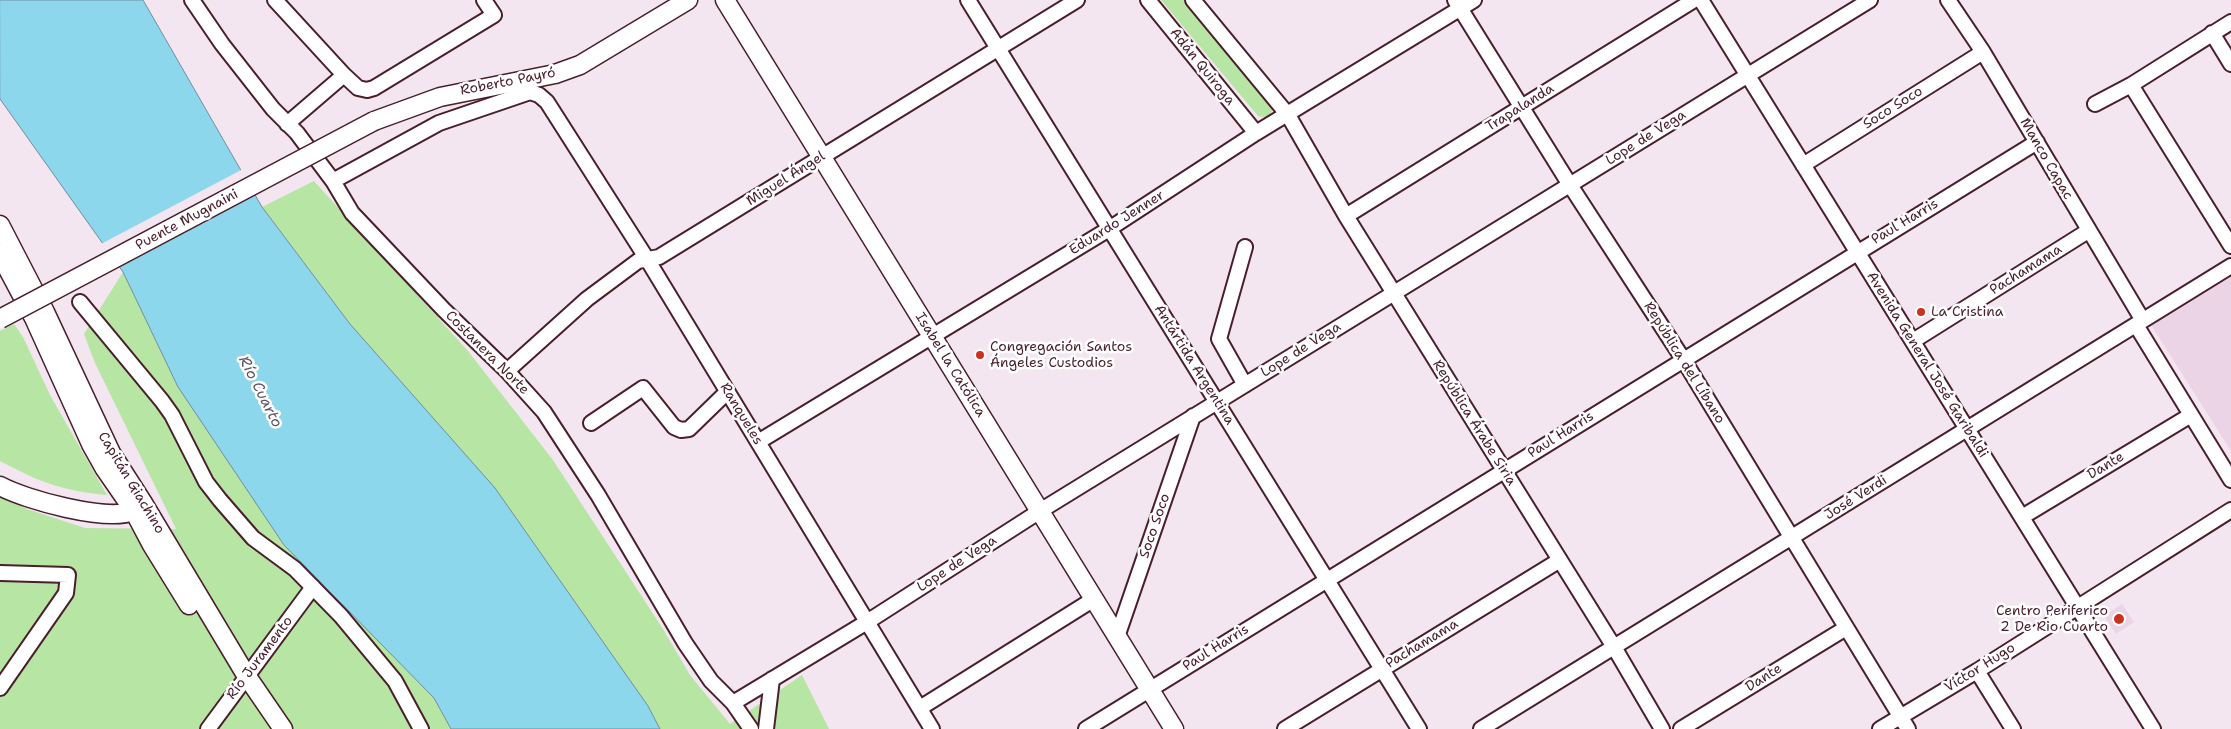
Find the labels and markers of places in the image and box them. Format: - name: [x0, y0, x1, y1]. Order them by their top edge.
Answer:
- place label: La Cristina: [1931, 304, 2003, 320]
- marker: La Cristina: [1915, 306, 1927, 318]
- place label: Congregación Santos Ángeles Custodios: [990, 339, 1132, 372]
- marker: Congregación Santos Ángeles Custodios: [974, 349, 986, 361]
- place label: Centro Periferico 2 De Rio Cuarto: [1996, 603, 2108, 636]
- marker: Centro Periferico 2 De Rio Cuarto: [2112, 612, 2126, 626]

